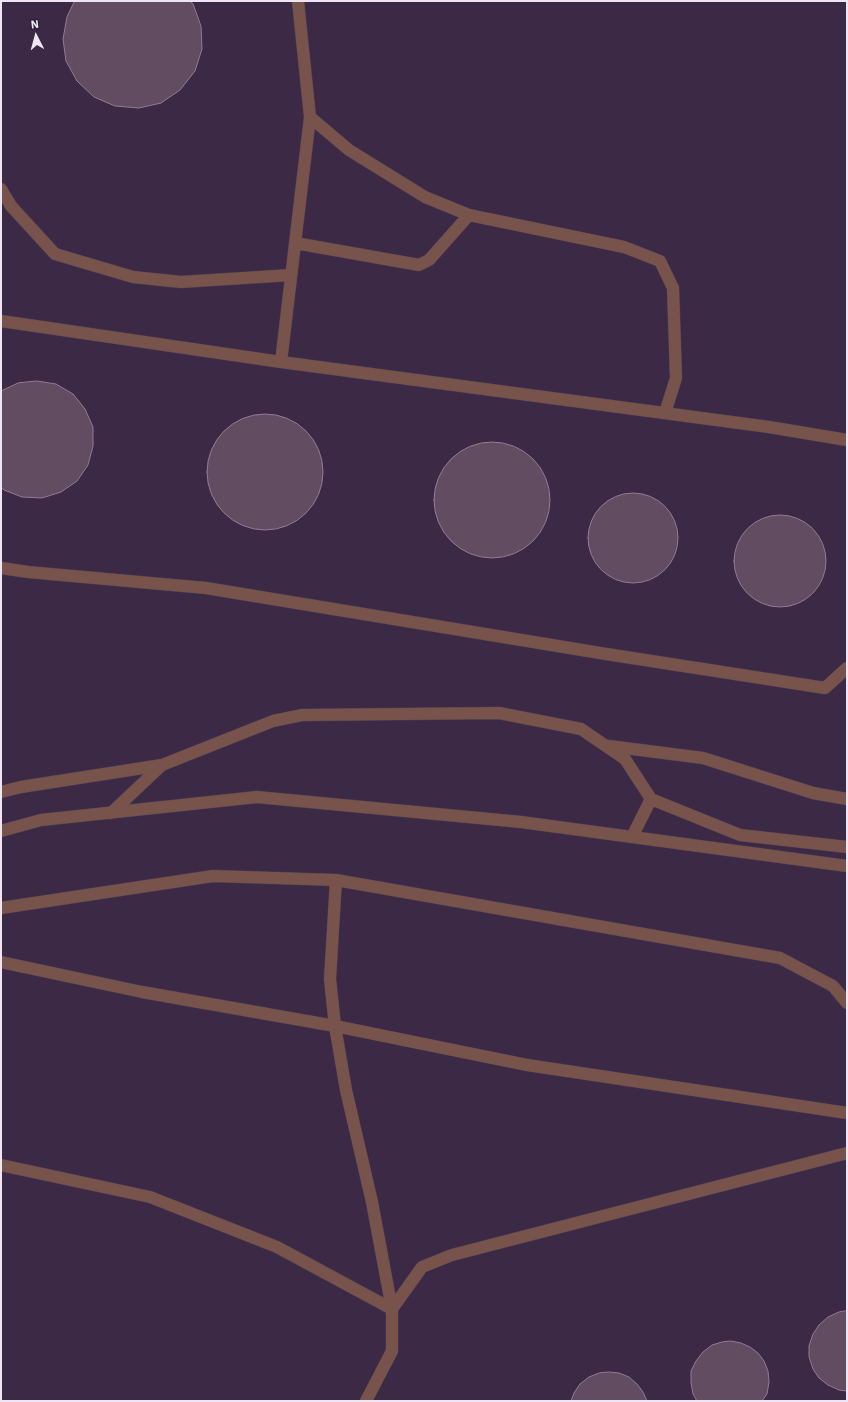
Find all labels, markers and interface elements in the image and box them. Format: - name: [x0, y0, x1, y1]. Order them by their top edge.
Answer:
- north arrow: [16, 16, 56, 56]
- text: N: [30, 17, 39, 31]

